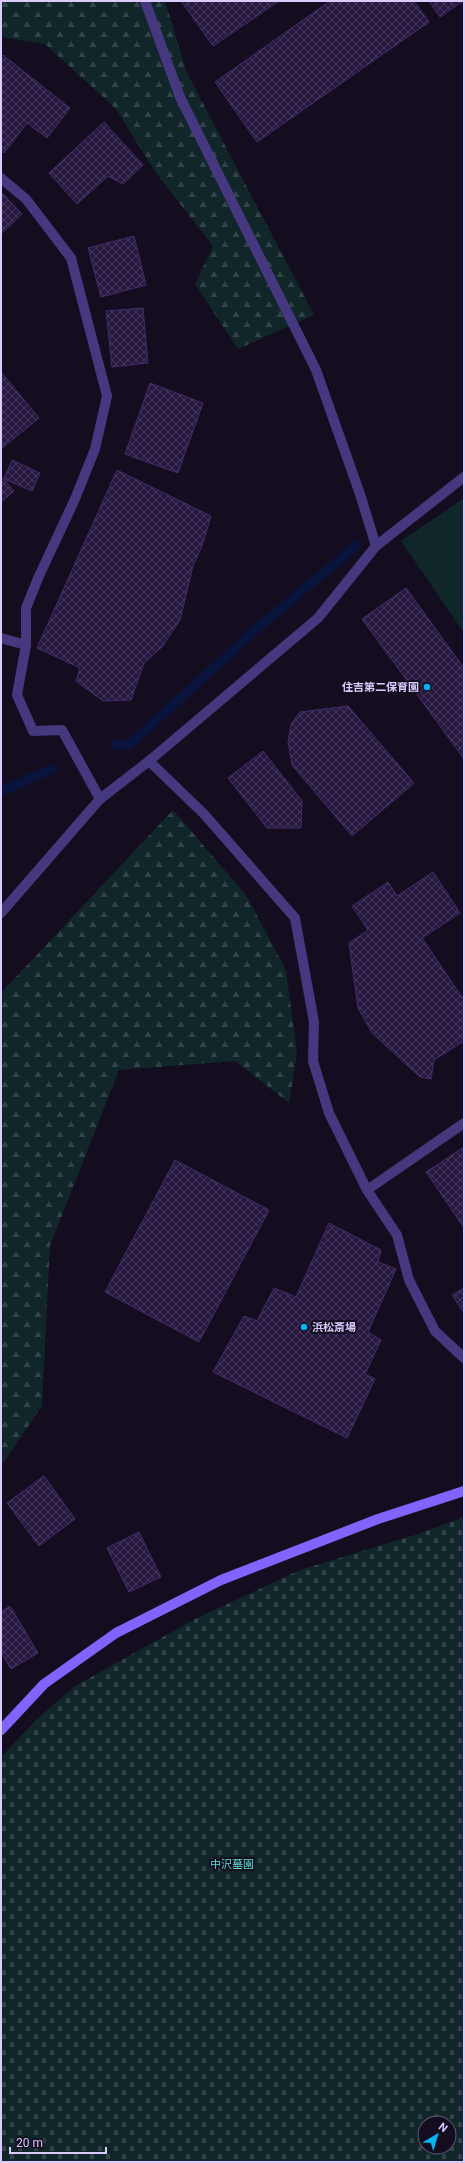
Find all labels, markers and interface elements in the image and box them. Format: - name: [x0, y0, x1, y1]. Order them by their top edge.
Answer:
- place label: 住吉第二保育園: [342, 681, 419, 694]
- marker: 住吉第二保育園: [422, 682, 432, 692]
- place label: 浜松斎場: [312, 1321, 356, 1334]
- marker: 浜松斎場: [299, 1322, 309, 1332]
- park label: 中沢墓園: [210, 1858, 254, 1871]
- north arrow: [417, 2115, 457, 2155]
- text: N: [436, 2120, 450, 2135]
- scale bar: [10, 2129, 106, 2155]
- text: 20 m: [16, 2136, 43, 2150]

